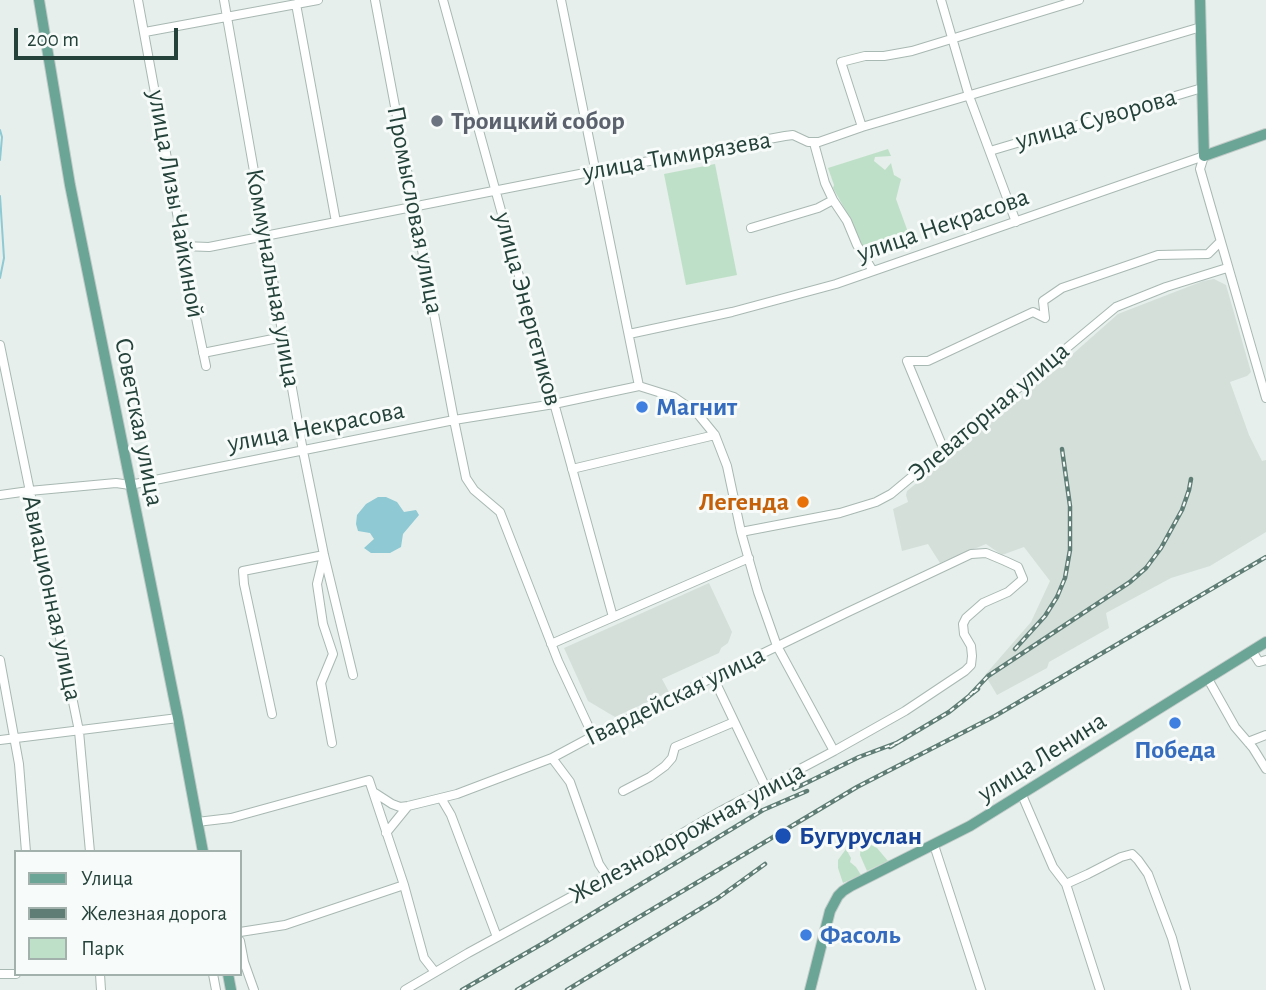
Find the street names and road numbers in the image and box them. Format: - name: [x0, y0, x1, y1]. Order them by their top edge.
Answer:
- street label: улица Суворова: [1012, 81, 1180, 157]
- street label: улица Лизы Чайкиной: [141, 88, 211, 320]
- street label: Промысловая улица: [380, 103, 450, 317]
- street label: улица Тимирязева: [580, 124, 774, 188]
- street label: Коммунальная улица: [238, 166, 308, 390]
- street label: улица Некрасова: [853, 181, 1033, 269]
- street label: улица Энергетиков: [487, 209, 569, 409]
- street label: Советская улица: [107, 335, 171, 509]
- street label: Элеваторная улица: [902, 335, 1076, 489]
- street label: улица Некрасова: [225, 395, 407, 459]
- street label: Авиационная улица: [15, 492, 89, 704]
- street label: Гвардейская улица: [580, 639, 770, 753]
- street label: улица Ленина: [972, 705, 1112, 809]
- street label: Железнодорожная улица: [564, 755, 810, 911]

